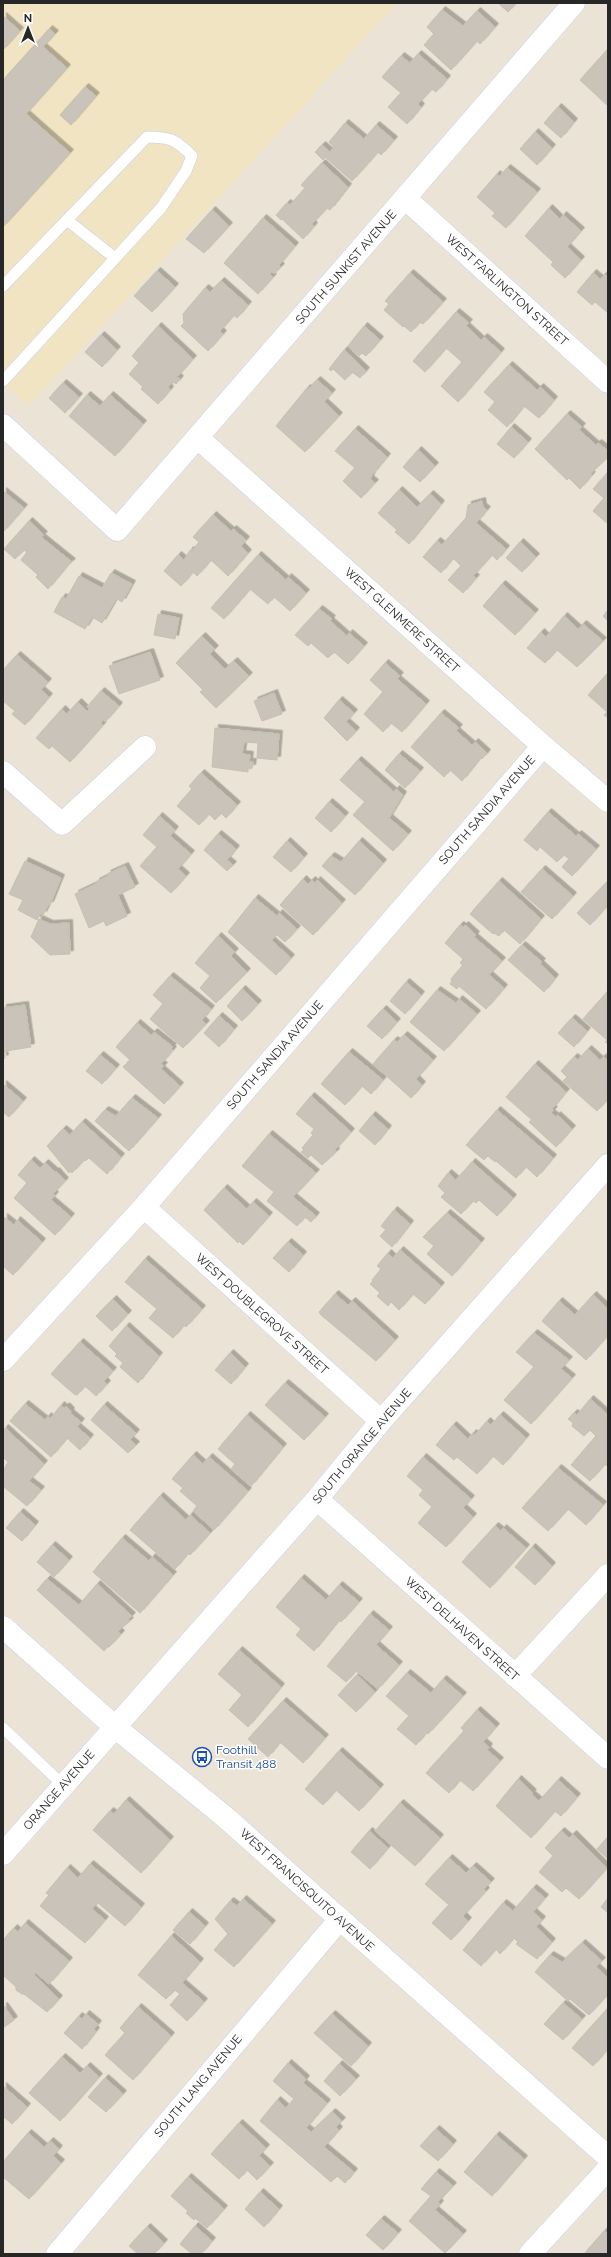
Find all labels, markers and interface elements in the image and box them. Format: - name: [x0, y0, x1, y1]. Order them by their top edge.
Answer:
- north arrow: [8, 8, 48, 48]
- text: N: [24, 12, 32, 25]
- street label: SOUTH SUNKIST AVENUE: [293, 207, 399, 327]
- street label: WEST FARLINGTON STREET: [443, 231, 572, 349]
- street label: WEST GLENMERE STREET: [342, 565, 463, 676]
- street label: SOUTH SANDIA AVENUE: [436, 753, 538, 867]
- street label: SOUTH SANDIA AVENUE: [224, 998, 326, 1112]
- street label: WEST DOUBLEGROVE STREET: [193, 1251, 332, 1378]
- street label: SOUTH ORANGE AVENUE: [310, 1386, 414, 1506]
- street label: WEST DELHAVEN STREET: [402, 1574, 522, 1684]
- place label: Foothill Transit 488: [216, 1743, 276, 1771]
- bus stop icon: Foothill Transit 488: [191, 1746, 213, 1768]
- street label: ORANGE AVENUE: [20, 1747, 98, 1833]
- street label: WEST FRANCISQUITO AVENUE: [237, 1826, 377, 1954]
- street label: SOUTH LANG AVENUE: [151, 2032, 245, 2140]

